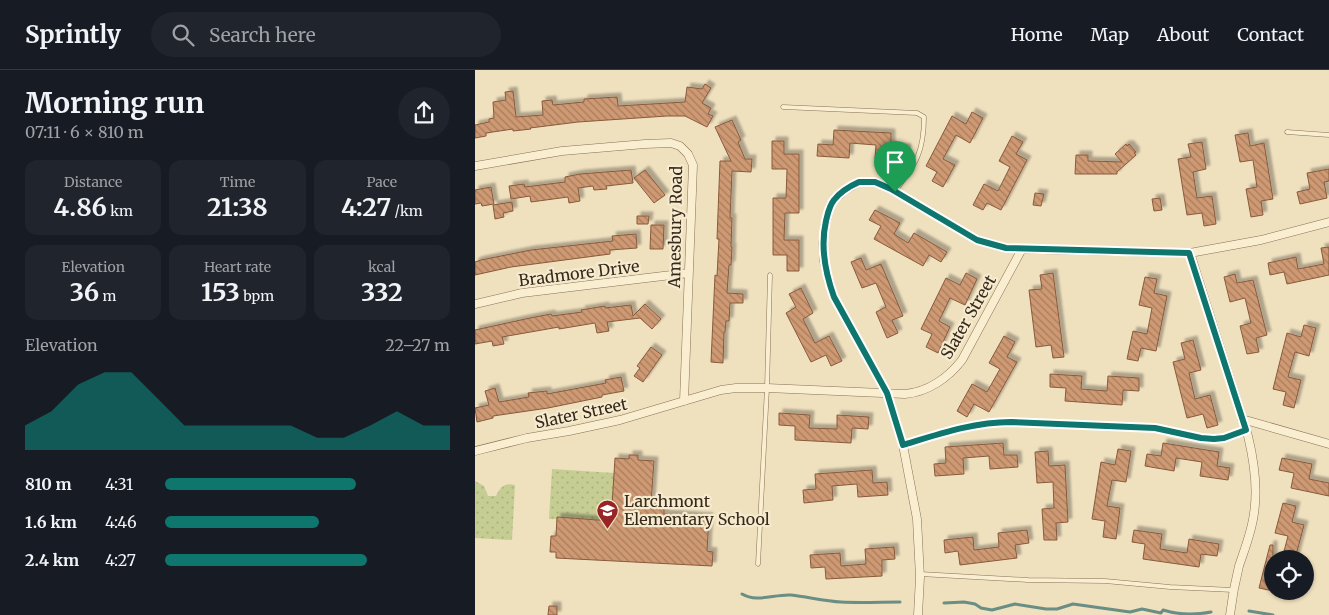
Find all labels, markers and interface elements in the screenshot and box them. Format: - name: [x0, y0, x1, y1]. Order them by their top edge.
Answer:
- search box: [151, 12, 501, 57]
- text: Sprintly: [25, 19, 121, 50]
- icon: search: [169, 21, 197, 49]
- text: Search here: [209, 23, 316, 47]
- text: Home: [1011, 23, 1063, 46]
- text: Map: [1091, 23, 1129, 46]
- text: About: [1157, 23, 1209, 46]
- text: Contact: [1237, 23, 1304, 46]
- text: Morning run: [25, 85, 204, 121]
- button: share: [398, 87, 450, 139]
- text: 07:11 · 6 × 810 m: [25, 122, 144, 142]
- pin: [874, 141, 916, 192]
- icon: arrive: [881, 148, 909, 176]
- street label: Amesbury Road: [664, 165, 686, 289]
- text: Distance: [64, 173, 122, 191]
- text: Time: [220, 173, 255, 191]
- text: Pace: [367, 173, 397, 191]
- text: 4.86: [53, 191, 107, 223]
- text: 21:38: [207, 191, 268, 223]
- text: 4:27: [341, 191, 391, 223]
- text: km: [107, 202, 133, 220]
- text: /km: [391, 202, 423, 220]
- street label: Bradmore Drive: [517, 256, 641, 290]
- text: Elevation: [61, 258, 125, 276]
- text: Heart rate: [204, 258, 271, 276]
- text: kcal: [368, 258, 396, 276]
- street label: Slater Street: [936, 271, 1000, 363]
- text: 36: [70, 276, 99, 308]
- text: 153: [201, 276, 240, 308]
- text: 332: [361, 276, 403, 308]
- text: m: [99, 287, 116, 305]
- text: bpm: [240, 287, 274, 305]
- text: Elevation: [25, 335, 98, 355]
- text: 22–27 m: [385, 335, 450, 355]
- street label: Slater Street: [533, 393, 630, 433]
- text: 810 m: [25, 474, 72, 494]
- text: 4:31: [105, 474, 133, 494]
- place label: Larchmont Elementary School: [624, 491, 770, 529]
- school or university icon: Larchmont Elementary School: [596, 498, 620, 529]
- text: 1.6 km: [25, 512, 77, 532]
- text: 4:46: [105, 512, 137, 532]
- text: 2.4 km: [25, 550, 79, 570]
- text: 4:27: [105, 550, 136, 570]
- map controls: [1264, 550, 1314, 600]
- button: locate: [1264, 550, 1314, 600]

